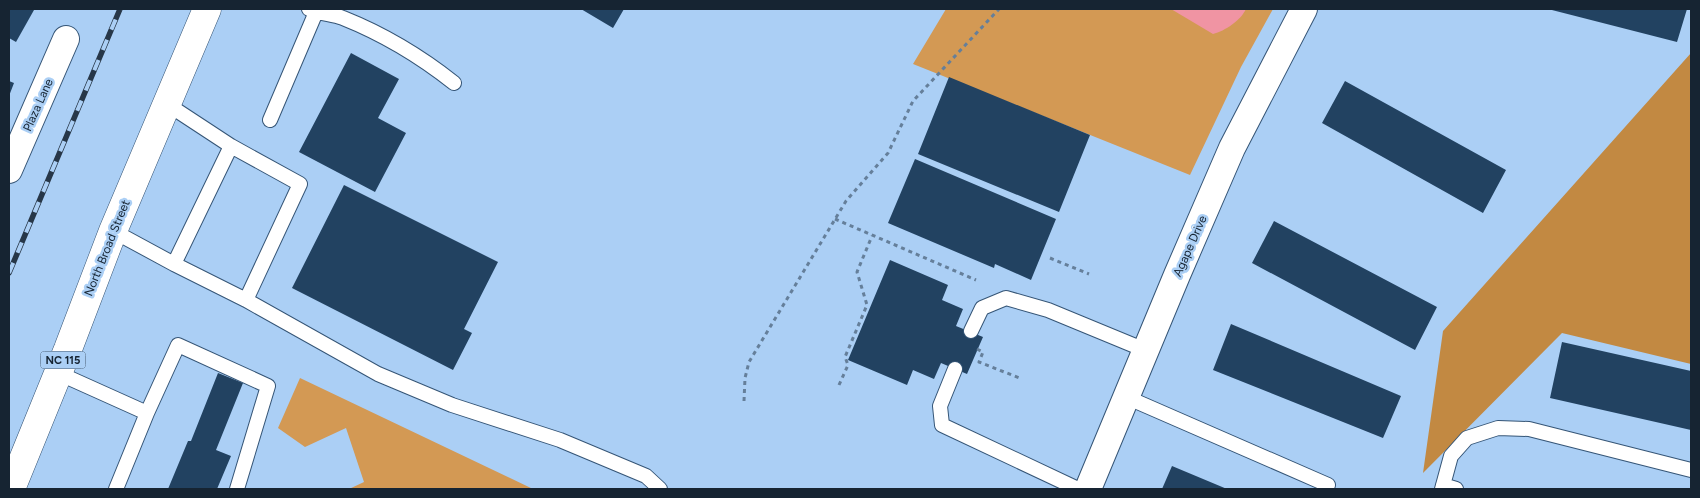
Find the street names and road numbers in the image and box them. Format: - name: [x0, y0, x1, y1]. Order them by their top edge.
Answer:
- street label: Plaza Lane: [20, 76, 56, 134]
- street label: North Broad Street: [81, 197, 133, 298]
- street label: Agape Drive: [1170, 213, 1210, 279]
- road number: NC 115: [40, 352, 86, 368]

